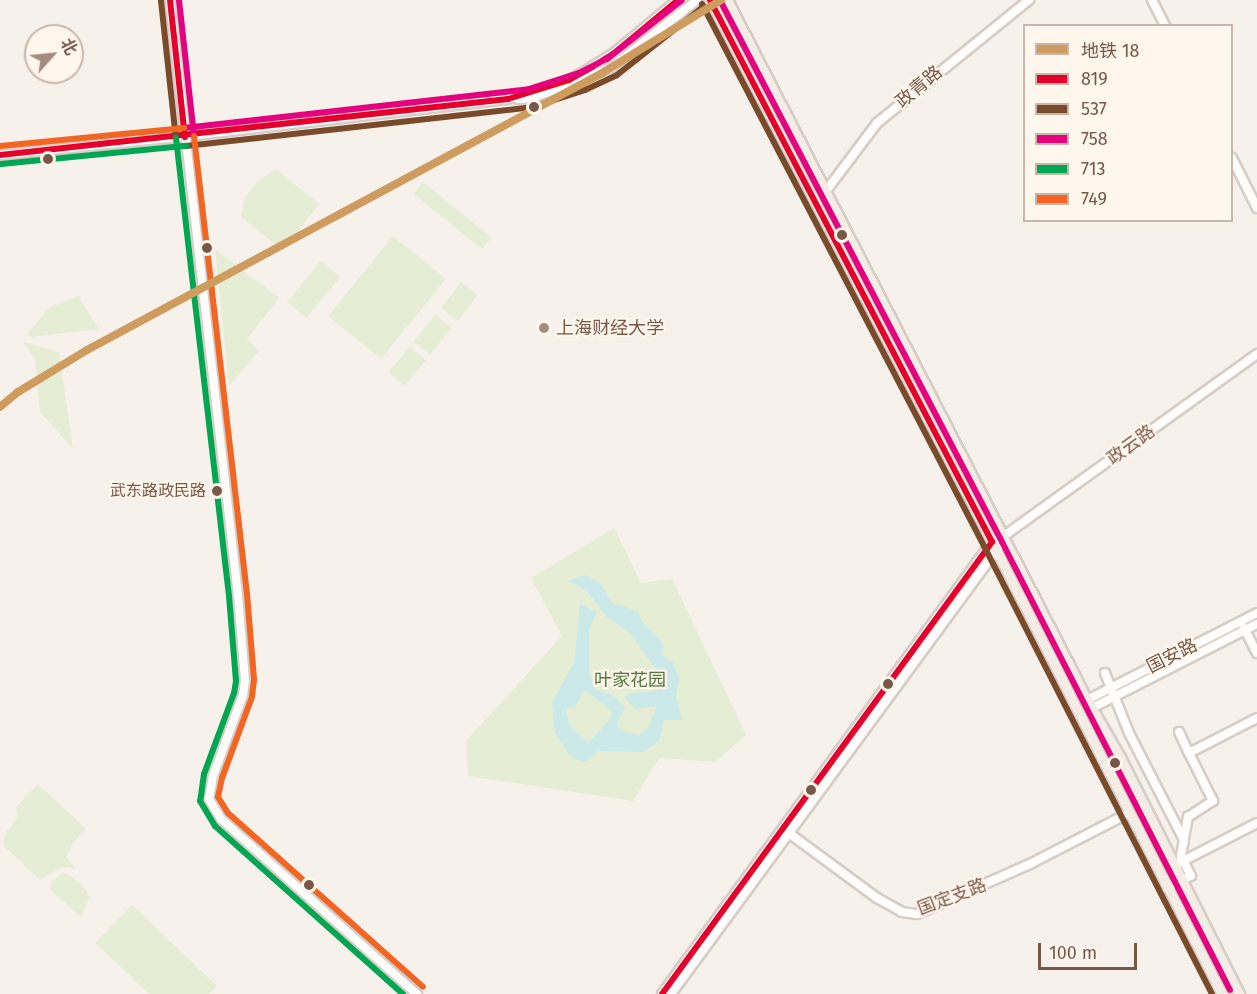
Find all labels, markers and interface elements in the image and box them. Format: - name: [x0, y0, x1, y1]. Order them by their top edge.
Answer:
- north arrow: [24, 24, 84, 84]
- legend: [1023, 24, 1233, 222]
- text: 北: [57, 35, 81, 58]
- text: 地铁 18: [1081, 40, 1139, 62]
- street label: 政青路: [891, 61, 947, 113]
- text: 819: [1081, 68, 1108, 90]
- text: 537: [1081, 98, 1107, 120]
- unlabelled marker: [528, 101, 540, 113]
- text: 758: [1081, 128, 1108, 150]
- unlabelled marker: [42, 153, 54, 165]
- text: 713: [1081, 158, 1105, 180]
- text: 749: [1081, 188, 1107, 210]
- unlabelled marker: [836, 229, 848, 241]
- unlabelled marker: [201, 242, 213, 254]
- place label: 上海财经大学: [556, 317, 664, 339]
- marker: 上海财经大学: [537, 321, 551, 335]
- street label: 政云路: [1103, 420, 1159, 470]
- place label: 武东路政民路: [110, 481, 206, 501]
- marker: 武东路政民路: [211, 485, 223, 497]
- street label: 国安路: [1143, 634, 1201, 678]
- park label: 叶家花园: [594, 669, 666, 691]
- unlabelled marker: [882, 678, 894, 690]
- unlabelled marker: [1109, 757, 1121, 769]
- unlabelled marker: [805, 784, 817, 796]
- street label: 国定支路: [915, 874, 989, 920]
- unlabelled marker: [303, 879, 315, 891]
- scale bar: [1041, 931, 1140, 969]
- text: 100 m: [1049, 942, 1097, 964]

